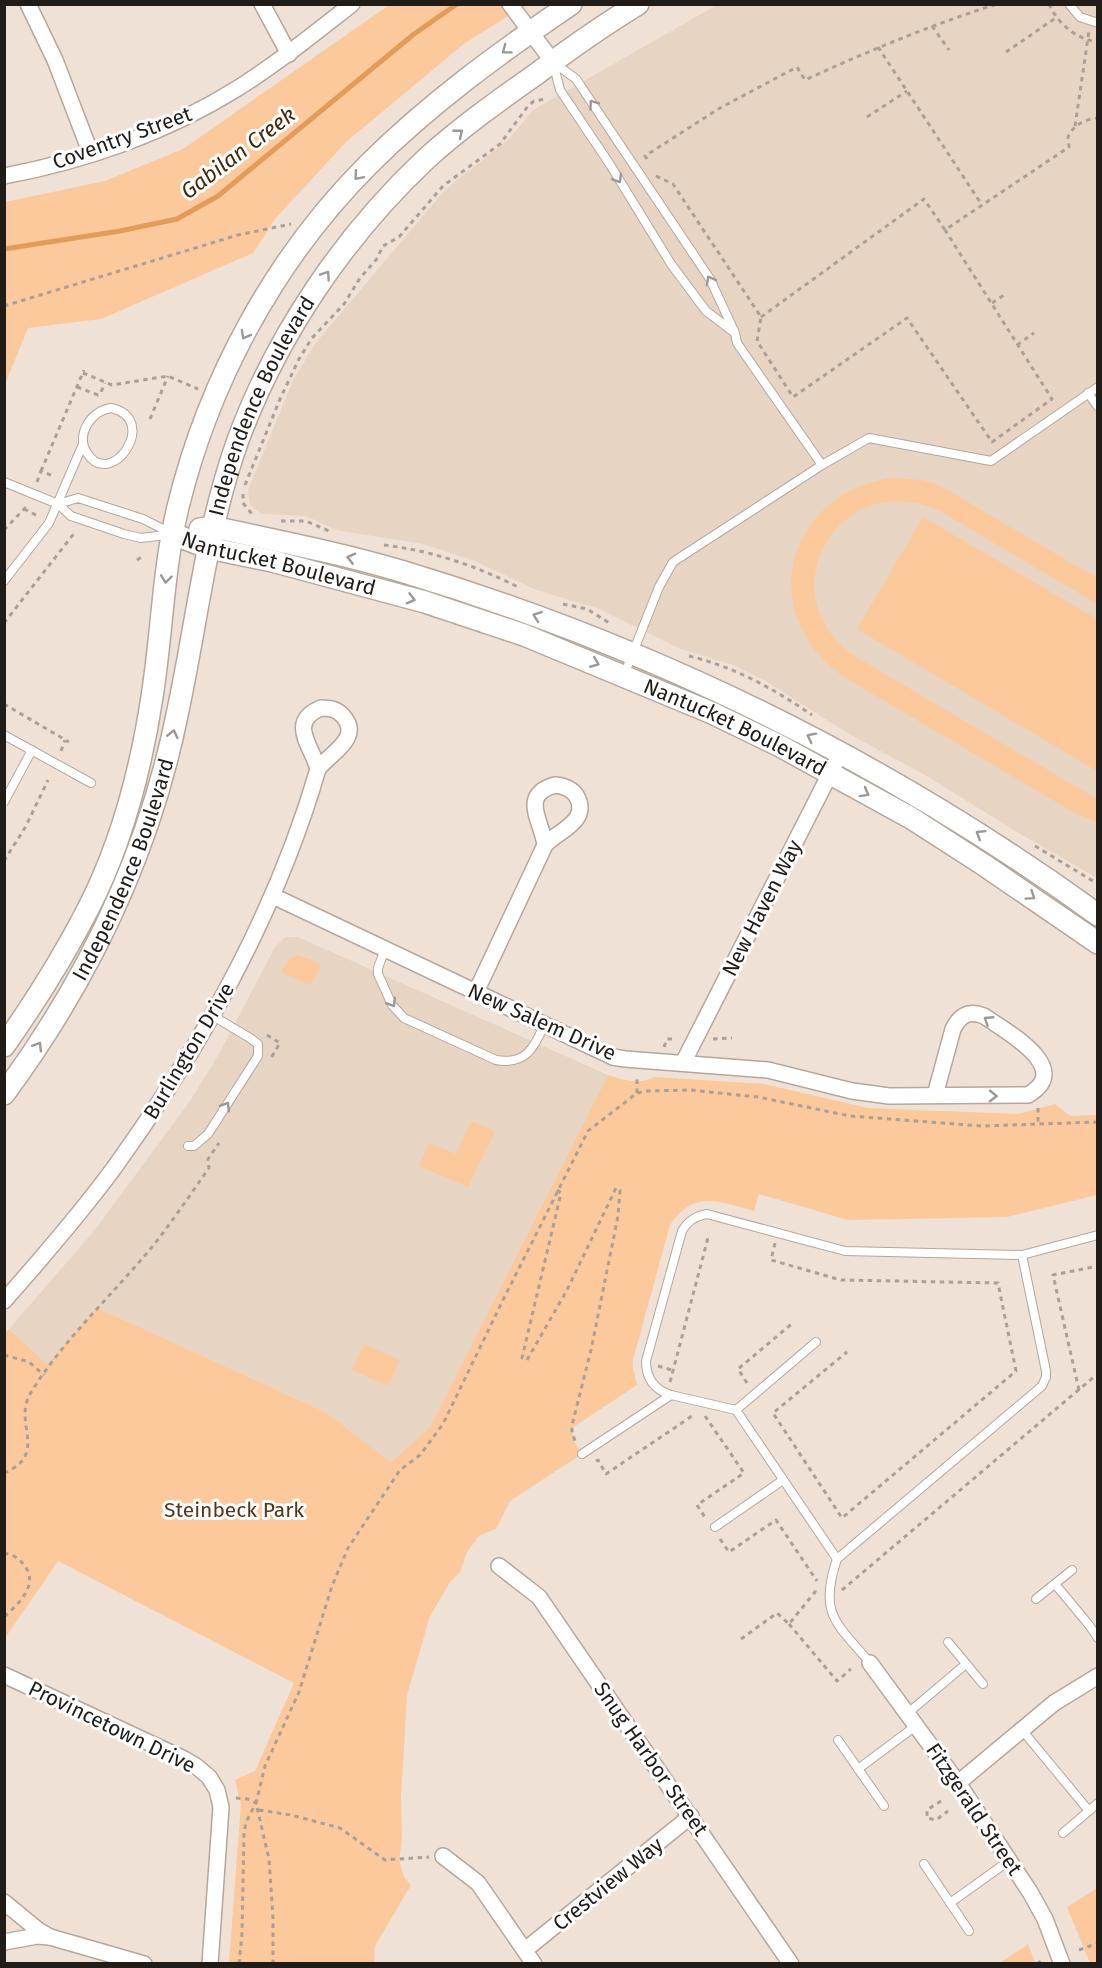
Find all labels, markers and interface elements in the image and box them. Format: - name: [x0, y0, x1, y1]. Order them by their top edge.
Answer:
- one-way arrow: [501, 43, 512, 54]
- one-way arrow: [589, 100, 600, 111]
- street label: Coventry Street: [49, 101, 195, 175]
- water label: Gabilan Creek: [175, 101, 301, 205]
- one-way arrow: [452, 129, 463, 140]
- one-way arrow: [354, 170, 365, 180]
- one-way arrow: [611, 173, 623, 183]
- one-way arrow: [319, 270, 330, 281]
- one-way arrow: [706, 276, 717, 286]
- street label: Independence Boulevard: [203, 291, 321, 519]
- one-way arrow: [240, 328, 252, 339]
- street label: Nantucket Boulevard: [178, 526, 378, 601]
- one-way arrow: [346, 552, 356, 565]
- one-way arrow: [160, 574, 173, 583]
- one-way arrow: [406, 591, 416, 604]
- one-way arrow: [532, 611, 543, 624]
- one-way arrow: [589, 656, 600, 668]
- street label: Nantucket Boulevard: [640, 673, 831, 782]
- one-way arrow: [166, 729, 179, 739]
- one-way arrow: [807, 733, 818, 745]
- street label: Independence Boulevard: [67, 755, 180, 985]
- one-way arrow: [859, 785, 870, 797]
- one-way arrow: [976, 830, 986, 842]
- street label: New Haven Way: [716, 835, 808, 981]
- one-way arrow: [1024, 889, 1035, 900]
- street label: Burlington Drive: [138, 978, 240, 1124]
- street label: New Salem Drive: [464, 978, 620, 1066]
- one-way arrow: [384, 997, 396, 1007]
- one-way arrow: [984, 1016, 995, 1027]
- one-way arrow: [31, 1042, 42, 1053]
- one-way arrow: [989, 1090, 998, 1102]
- one-way arrow: [219, 1101, 230, 1112]
- park label: Steinbeck Park: [164, 1497, 304, 1523]
- street label: Provincetown Drive: [24, 1675, 200, 1779]
- street label: Snug Harbor Street: [588, 1677, 714, 1841]
- street label: Fitzgerald Street: [920, 1738, 1028, 1880]
- street label: Crestview Way: [548, 1831, 669, 1936]

